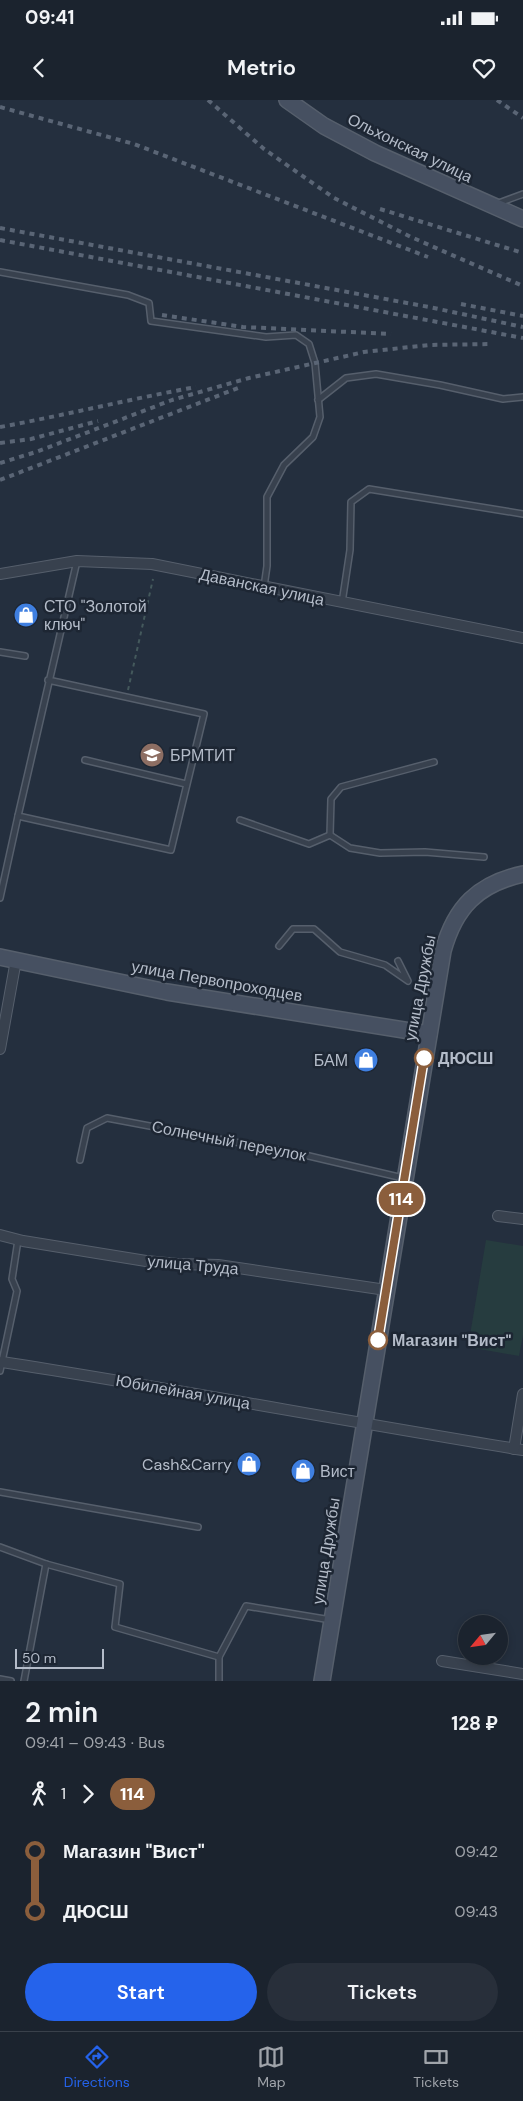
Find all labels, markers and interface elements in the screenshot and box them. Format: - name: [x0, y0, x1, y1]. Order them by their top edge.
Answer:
- text: 09:41: [25, 5, 75, 30]
- text: Metrio: [227, 53, 296, 82]
- icon: back: [25, 54, 53, 82]
- icon: heart: [470, 54, 498, 82]
- street label: Ольхонская улица: [344, 109, 476, 187]
- street label: Даванская улица: [198, 564, 326, 610]
- place label: СТО "Золотой ключ": [44, 596, 147, 635]
- shop icon: СТО "Золотой ключ": [13, 602, 39, 628]
- school or university icon: БРМТИТ: [139, 742, 165, 768]
- place label: БРМТИТ: [170, 745, 236, 766]
- street label: улица Дружбы: [399, 933, 441, 1043]
- street label: улица Первопроходцев: [130, 956, 304, 1006]
- shop icon: БАМ: [353, 1047, 379, 1073]
- marker: ДЮСШ: [414, 1048, 434, 1068]
- place label: ДЮСШ: [438, 1048, 493, 1069]
- place label: БАМ: [314, 1050, 348, 1071]
- street label: Солнечный переулок: [150, 1116, 309, 1166]
- line badge: 114: [372, 1183, 430, 1215]
- text: 114: [389, 1187, 413, 1211]
- street label: улица Труда: [146, 1251, 240, 1279]
- marker: Магазин "Вист": [368, 1330, 388, 1350]
- place label: Магазин "Вист": [392, 1330, 511, 1351]
- street label: Юбилейная улица: [114, 1370, 252, 1414]
- shop icon: Cash&Carry: [236, 1451, 262, 1477]
- place label: Cash&Carry: [142, 1454, 232, 1475]
- shop icon: Вист: [290, 1458, 316, 1484]
- place label: Вист: [320, 1461, 356, 1482]
- street label: улица Дружбы: [307, 1496, 345, 1606]
- north arrow: [458, 1615, 508, 1665]
- map controls: [458, 1615, 508, 1665]
- scale bar: [15, 1646, 104, 1669]
- text: 50 m: [22, 1649, 56, 1667]
- text: 2 min: [25, 1694, 98, 1731]
- text: 128 ₽: [451, 1711, 498, 1736]
- text: 09:41 – 09:43 · Bus: [25, 1732, 165, 1753]
- icon: walk: [25, 1780, 53, 1808]
- icon: forward: [74, 1780, 102, 1808]
- text: 114: [120, 1782, 145, 1806]
- text: 1: [61, 1783, 66, 1804]
- text: Магазин "Вист": [63, 1839, 205, 1864]
- text: 09:42: [455, 1841, 498, 1862]
- text: ДЮСШ: [63, 1899, 129, 1924]
- text: 09:43: [455, 1901, 498, 1922]
- button: Start: [25, 1963, 257, 2021]
- button: Tickets: [267, 1963, 498, 2021]
- tab: Directions: [64, 2043, 130, 2091]
- tab: Map: [257, 2043, 286, 2091]
- tab: Tickets: [413, 2043, 459, 2091]

